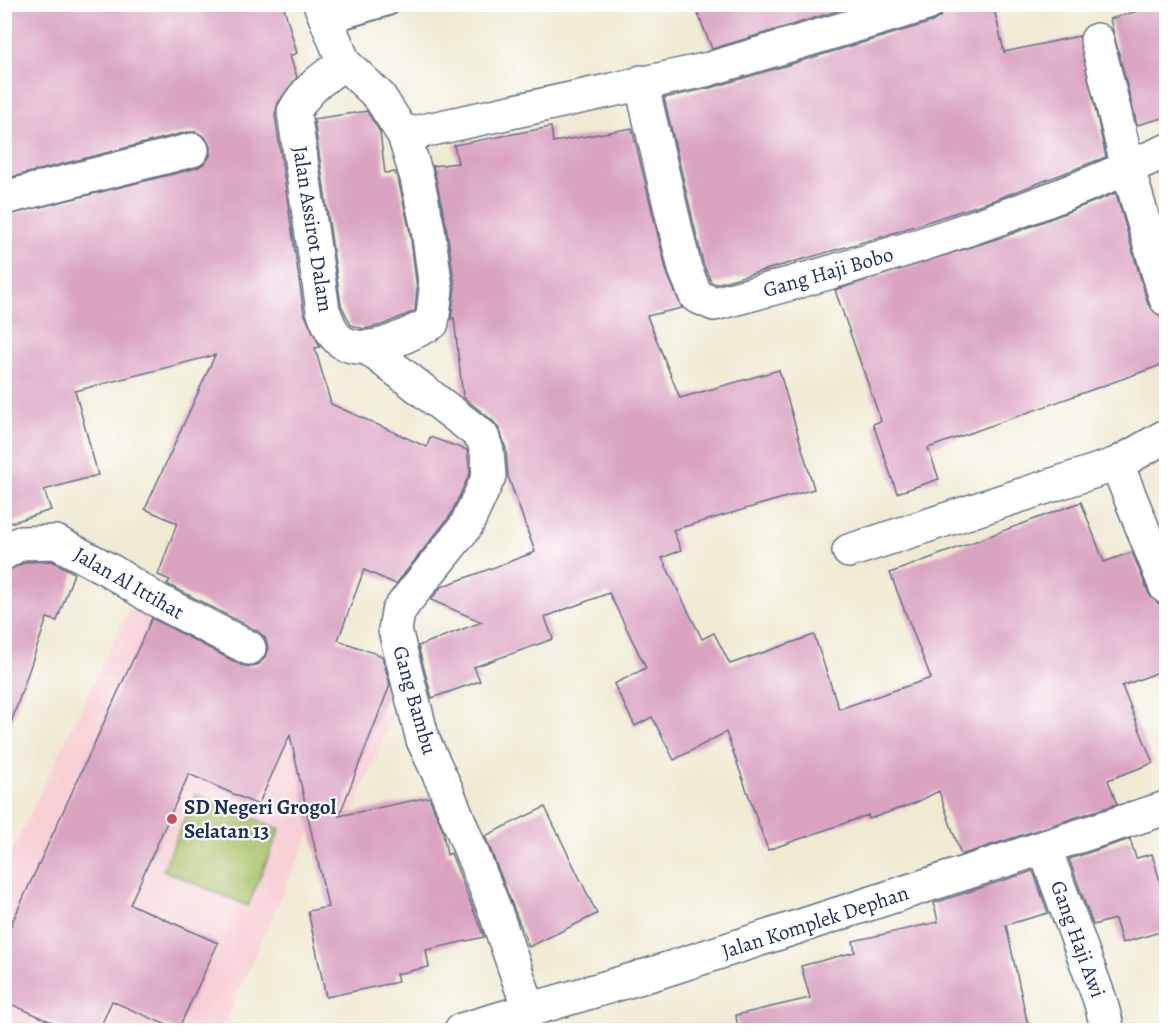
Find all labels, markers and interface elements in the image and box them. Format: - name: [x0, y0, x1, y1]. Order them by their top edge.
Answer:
- street label: Jalan Assirot Dalam: [286, 144, 340, 314]
- street label: Gang Haji Bobo: [760, 240, 896, 304]
- street label: Jalan Al Ittihat: [69, 540, 189, 626]
- street label: Gang Bambu: [386, 643, 444, 758]
- place label: SD Negeri Grogol Selatan 13: [184, 793, 337, 845]
- marker: SD Negeri Grogol Selatan 13: [165, 812, 179, 826]
- street label: Gang Haji Awi: [1044, 876, 1112, 1002]
- street label: Jalan Komplek Dephan: [718, 879, 912, 965]

